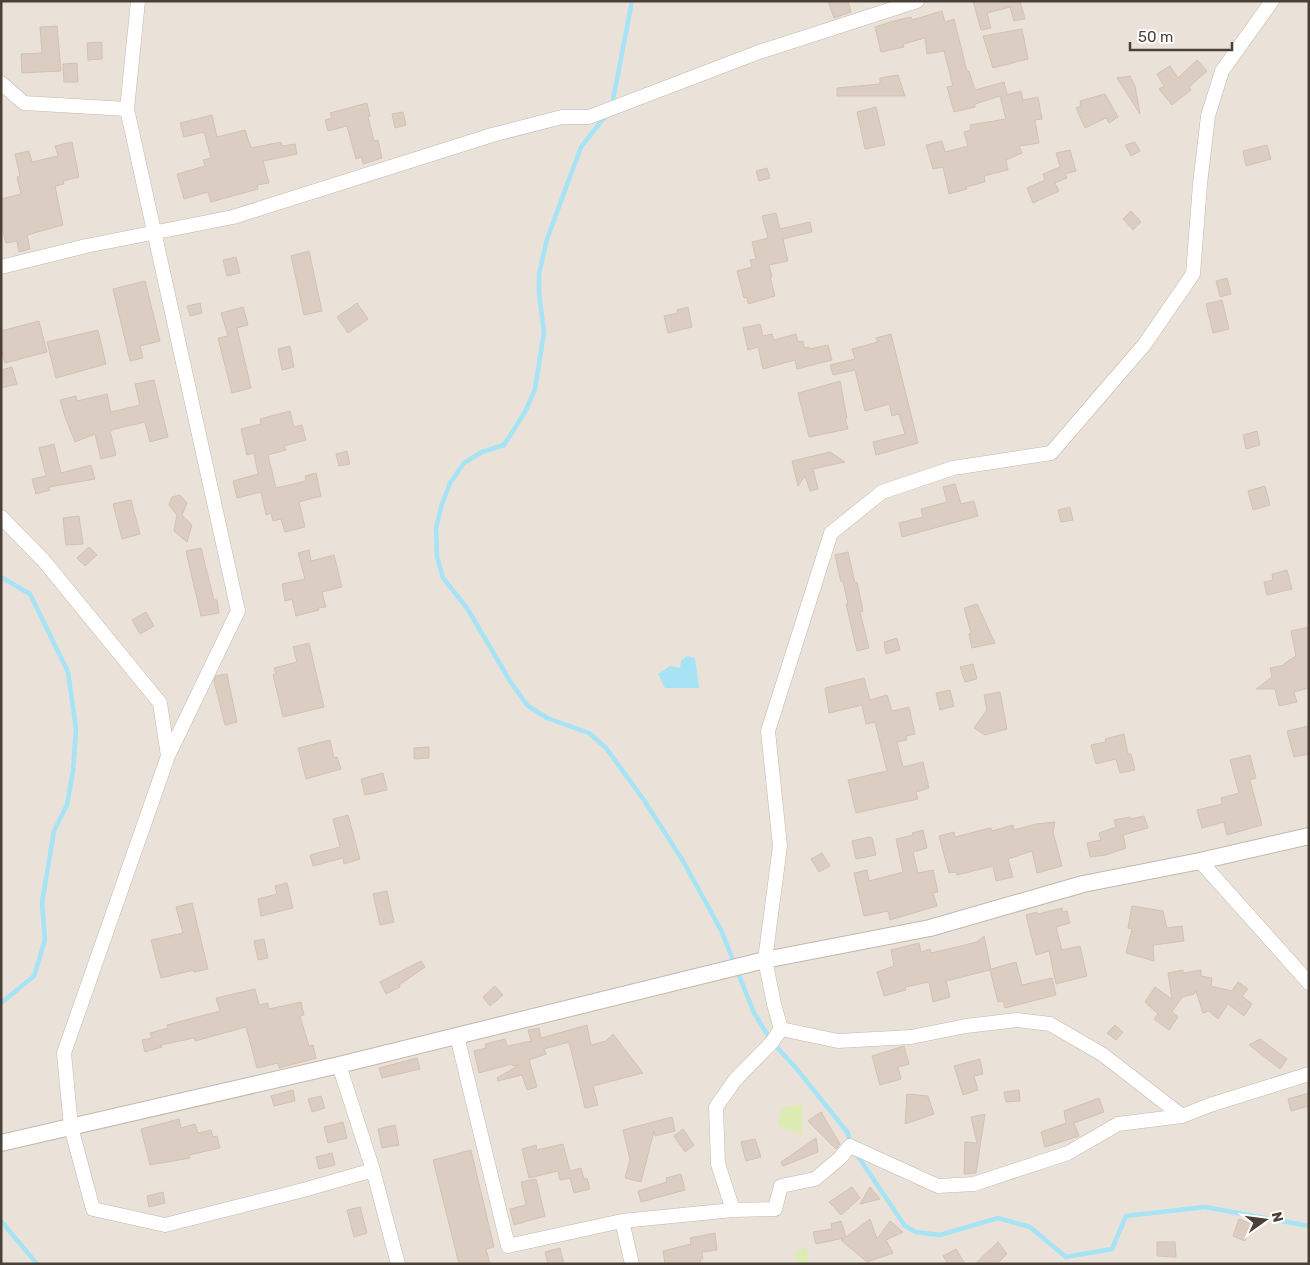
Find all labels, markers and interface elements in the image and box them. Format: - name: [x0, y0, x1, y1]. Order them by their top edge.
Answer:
- scale bar: [1130, 20, 1232, 52]
- text: 50 m: [1138, 28, 1173, 46]
- north arrow: [1240, 1195, 1290, 1245]
- text: N: [1268, 1210, 1287, 1224]

